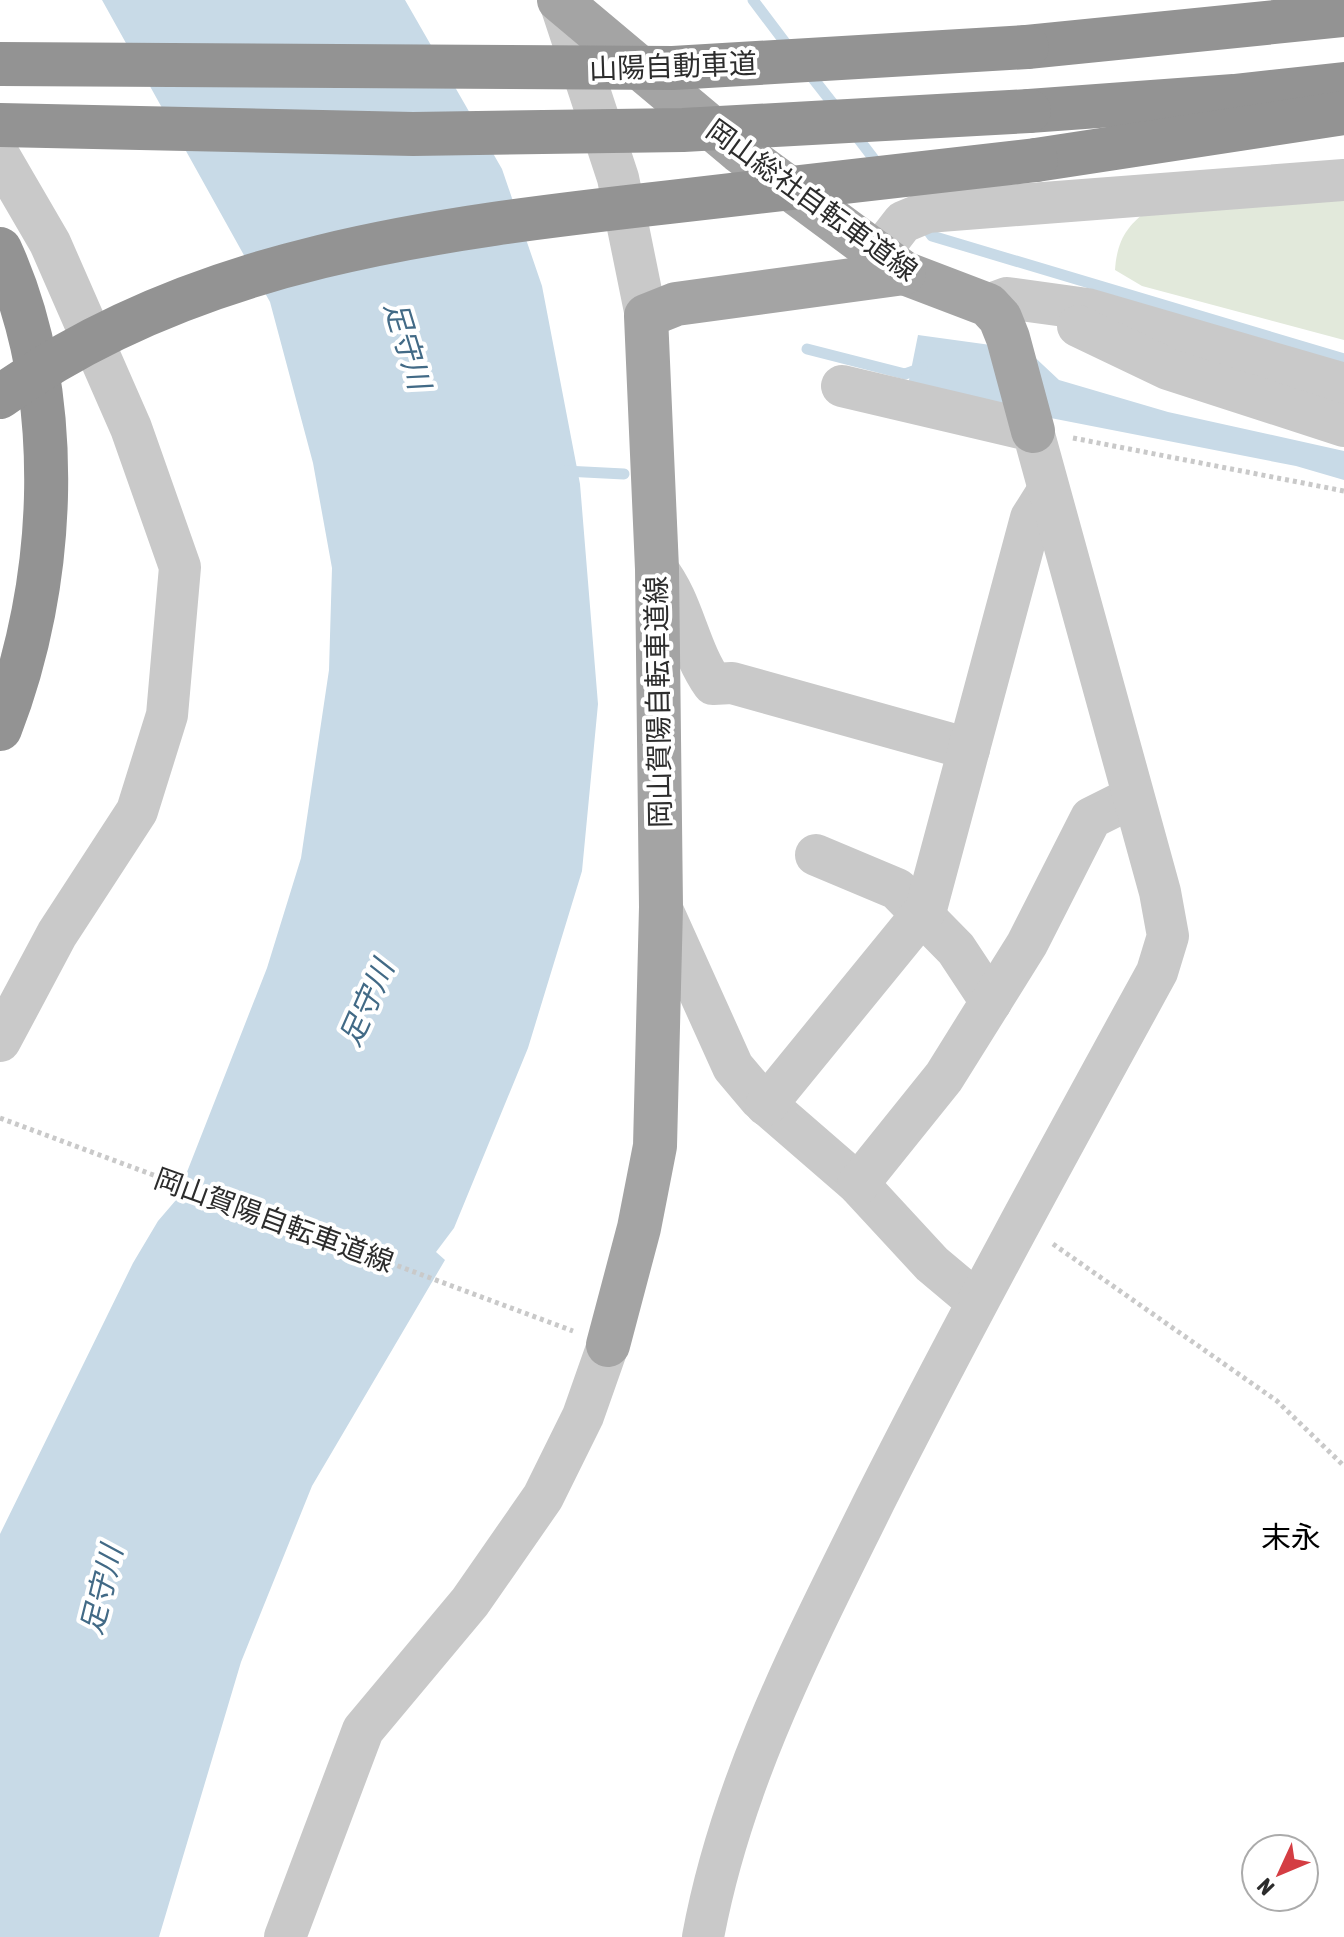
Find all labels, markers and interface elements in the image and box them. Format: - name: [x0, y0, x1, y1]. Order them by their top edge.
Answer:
- street label: 山陽自動車道: [588, 47, 758, 85]
- street label: 岡山総社自転車道線: [701, 113, 923, 287]
- water label: 足守川: [379, 297, 438, 396]
- street label: 岡山賀陽自転車道線: [640, 576, 676, 828]
- water label: 足守川: [332, 952, 401, 1051]
- street label: 岡山賀陽自転車道線: [150, 1162, 398, 1278]
- district label: 末永: [1261, 1520, 1321, 1554]
- water label: 足守川: [74, 1539, 129, 1638]
- north arrow: [1240, 1833, 1320, 1913]
- text: N: [1252, 1873, 1279, 1901]

